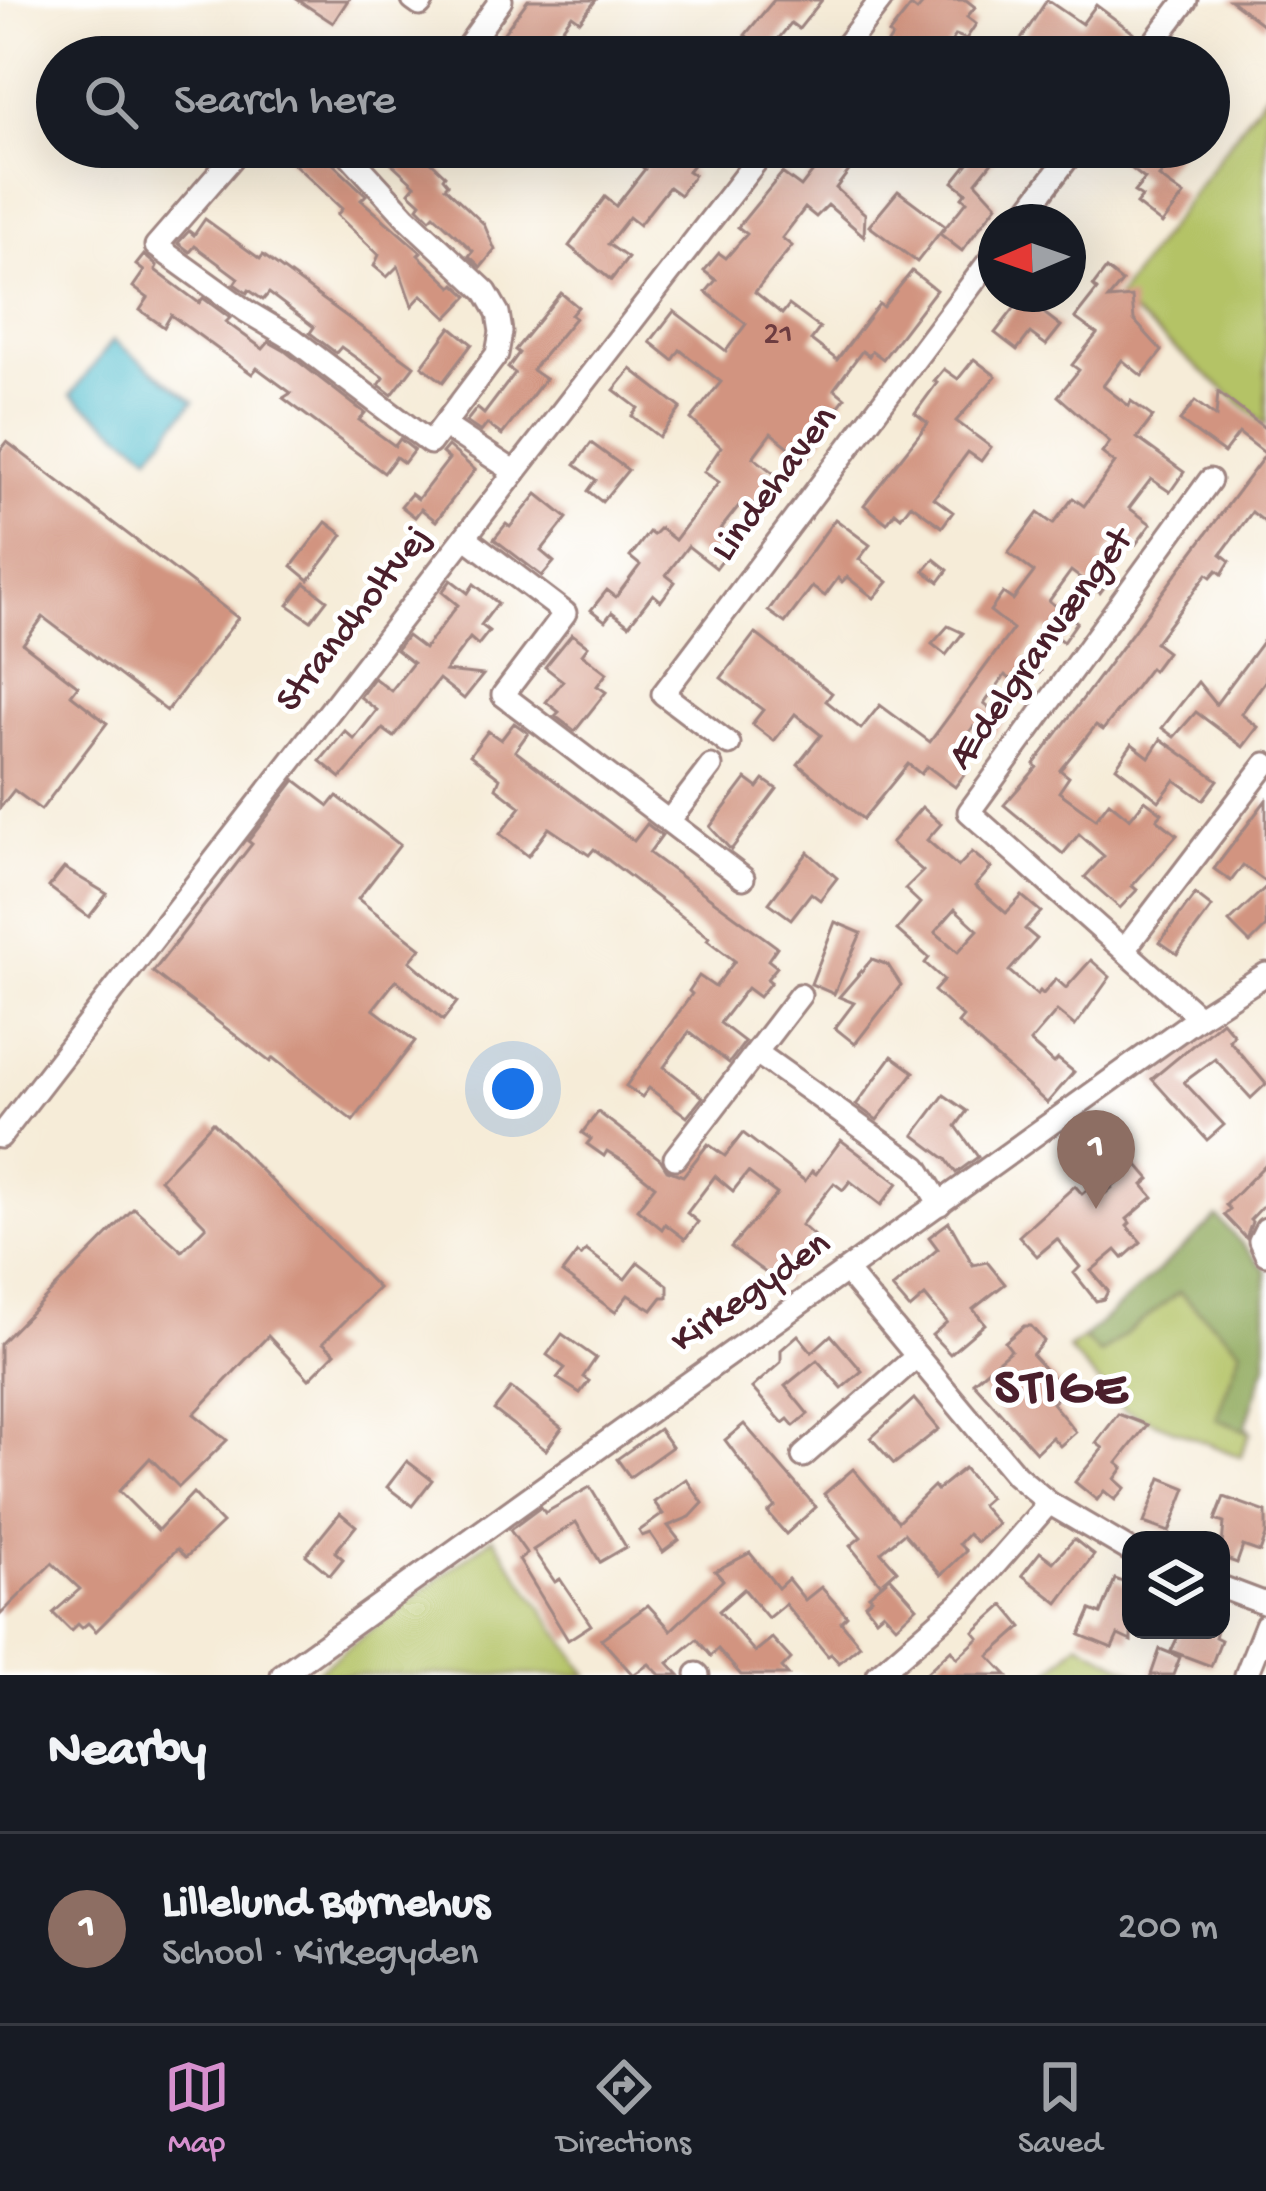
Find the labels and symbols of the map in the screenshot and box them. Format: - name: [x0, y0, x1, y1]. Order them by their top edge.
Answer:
- north arrow: [978, 204, 1086, 312]
- house number: 21: [763, 317, 793, 355]
- street label: Lindehaven: [703, 398, 850, 572]
- street label: Strandholtvej: [268, 517, 442, 723]
- street label: Ædelgranvænget: [939, 518, 1147, 780]
- your location: [483, 1059, 543, 1119]
- pin: 1: [1057, 1110, 1135, 1209]
- street label: Kirkegyden: [663, 1222, 841, 1366]
- district label: STIGE: [995, 1362, 1129, 1422]

